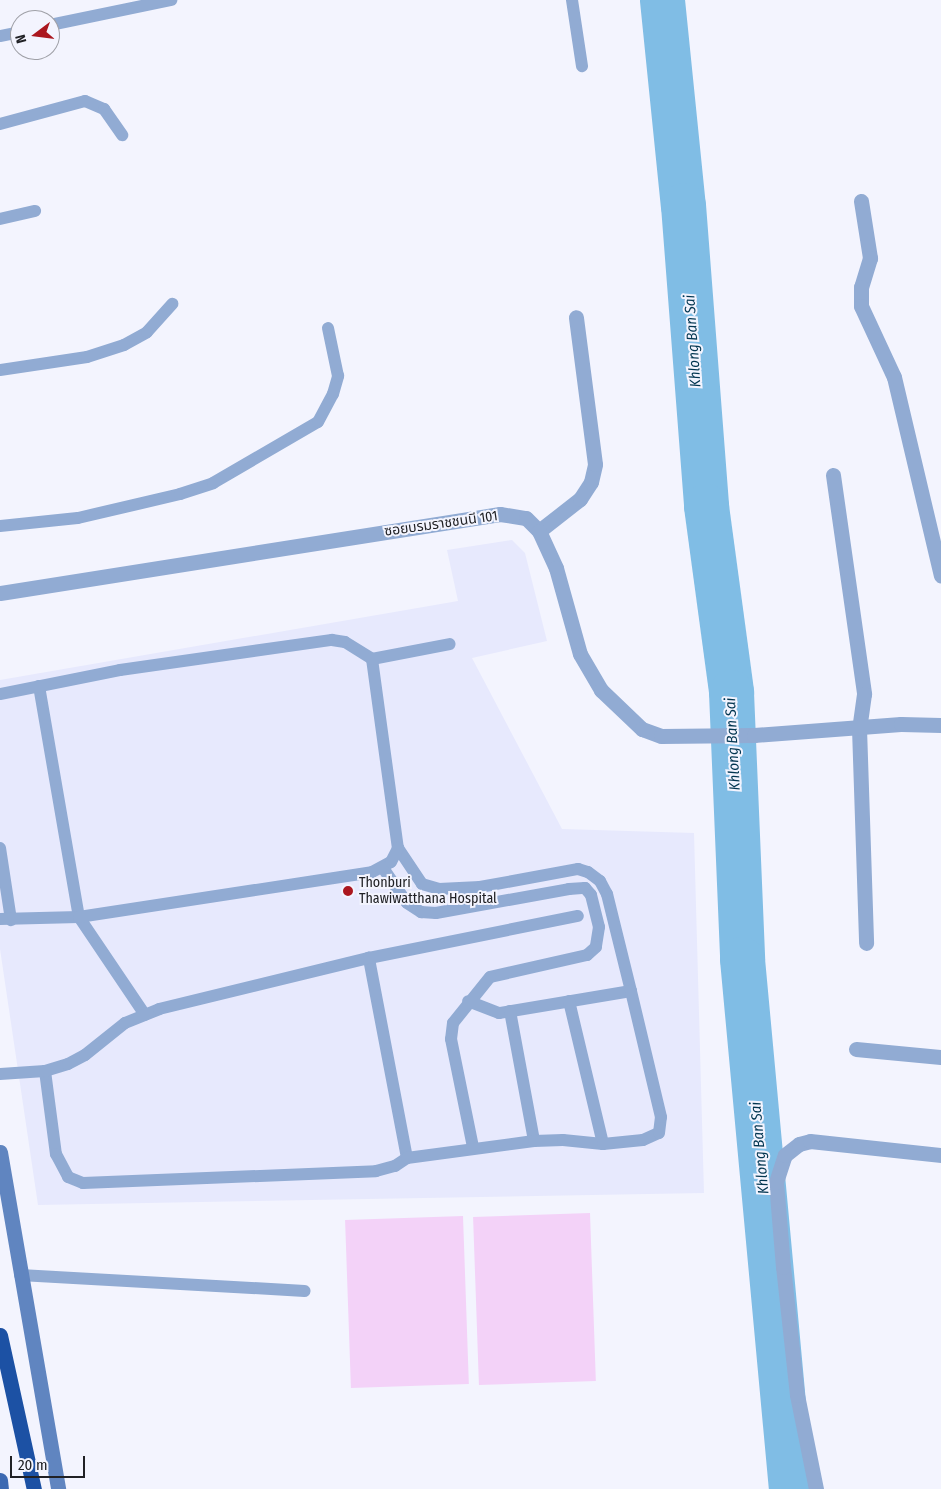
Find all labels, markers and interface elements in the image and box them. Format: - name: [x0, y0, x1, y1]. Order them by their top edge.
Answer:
- north arrow: [10, 10, 60, 60]
- text: N: [12, 33, 30, 45]
- water label: Khlong Ban Sai: [681, 294, 705, 388]
- street label: ซอยบรมราชชนนี 101: [383, 508, 499, 540]
- water label: Khlong Ban Sai: [722, 697, 744, 791]
- place label: Thonburi Thawiwatthana Hospital: [359, 875, 497, 908]
- marker: Thonburi Thawiwatthana Hospital: [341, 884, 355, 898]
- water label: Khlong Ban Sai: [747, 1101, 773, 1195]
- scale bar: [12, 1446, 88, 1478]
- text: 20 m: [18, 1456, 48, 1474]

